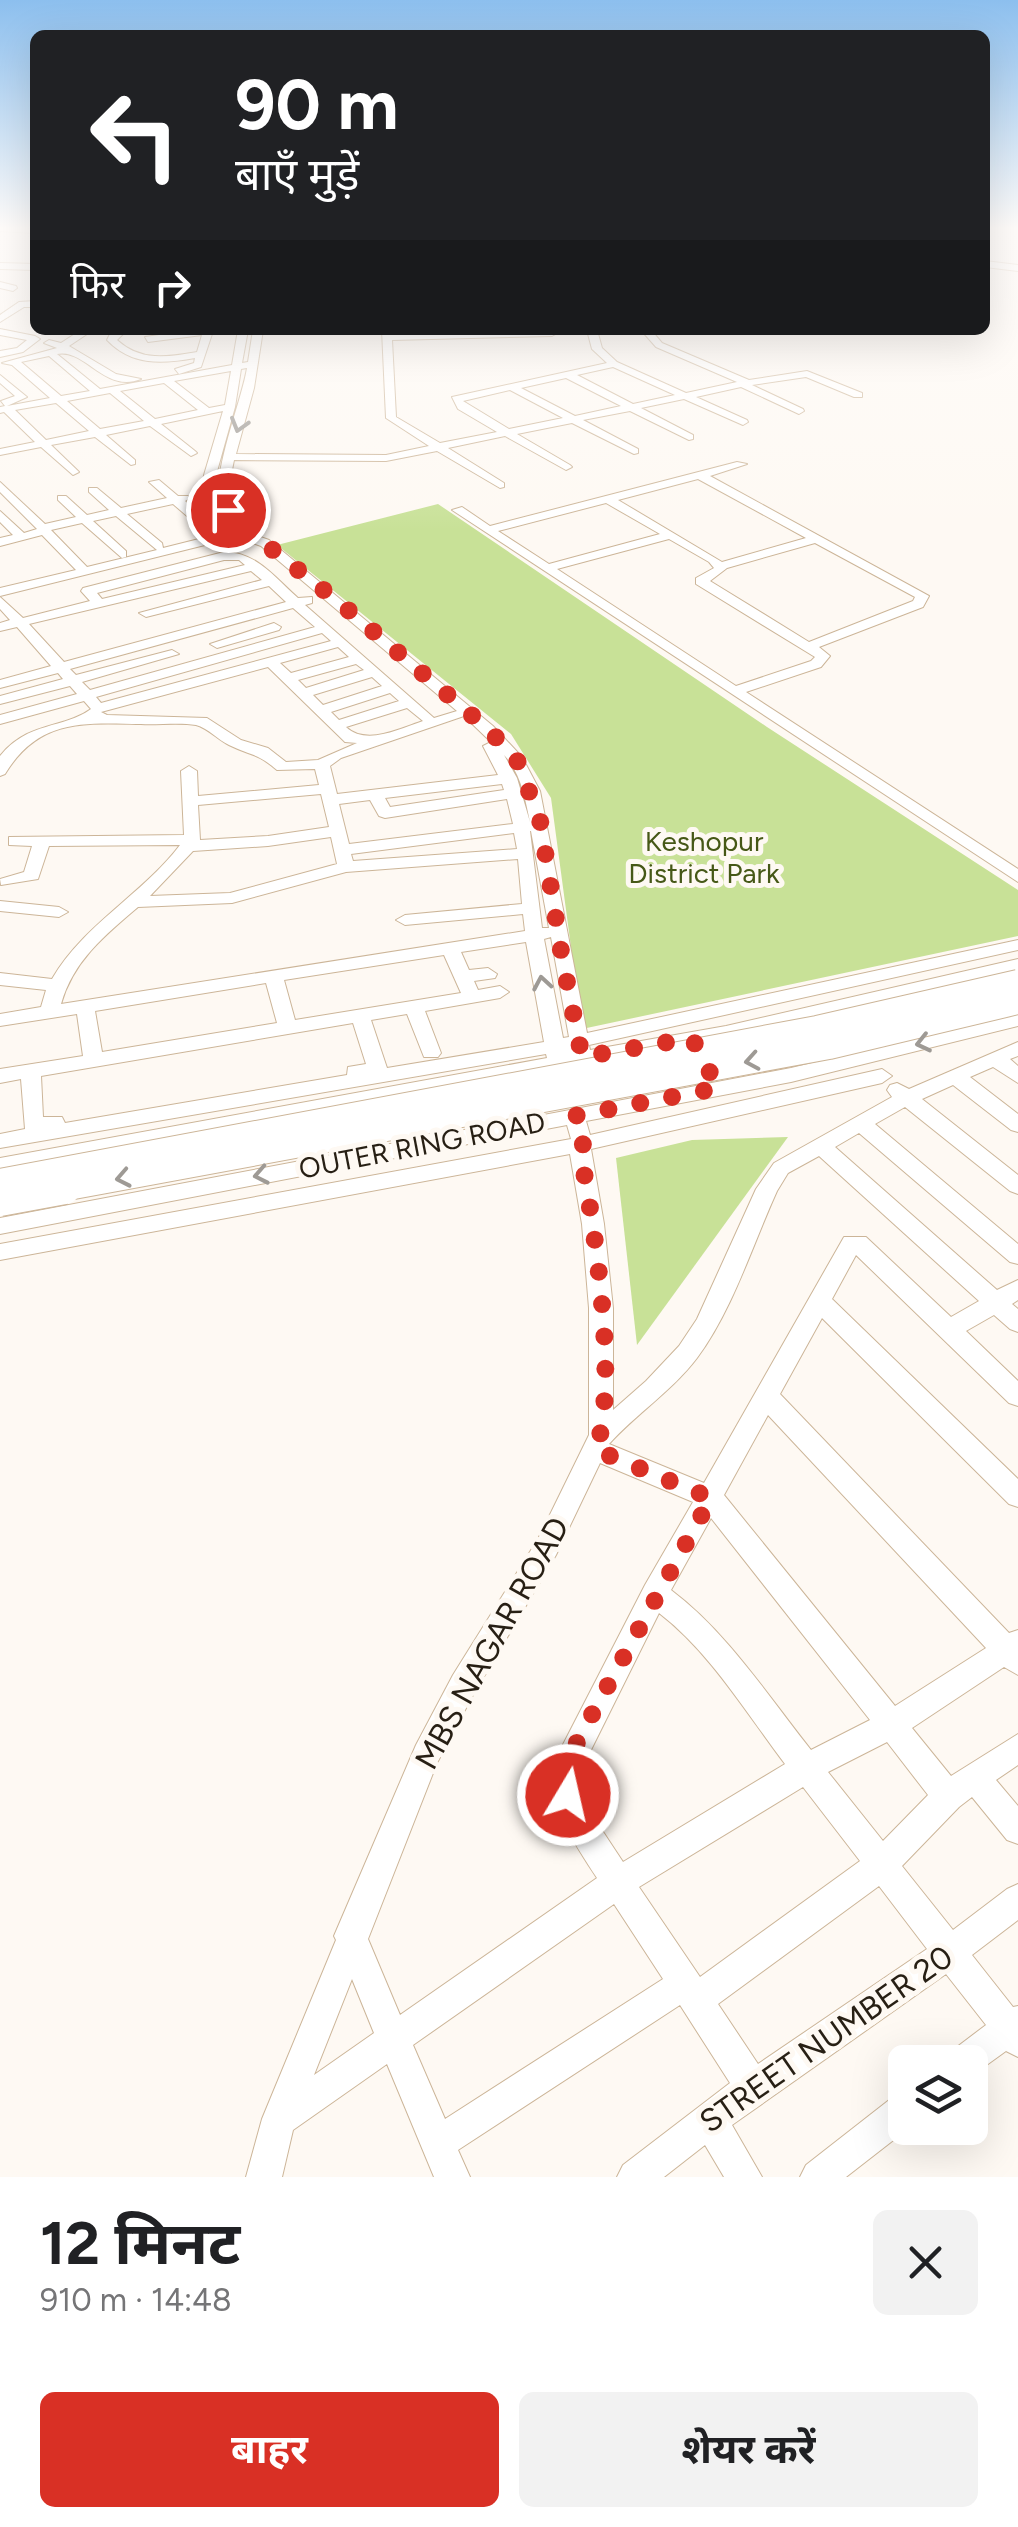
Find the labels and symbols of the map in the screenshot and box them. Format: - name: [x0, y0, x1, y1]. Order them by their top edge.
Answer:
- one-way arrow: [230, 416, 251, 433]
- pin: [186, 468, 271, 553]
- park label: Keshopur District Park: [628, 824, 780, 890]
- one-way arrow: [533, 975, 554, 992]
- one-way arrow: [915, 1031, 932, 1052]
- one-way arrow: [744, 1050, 760, 1071]
- street label: OUTER RING ROAD: [296, 1104, 548, 1186]
- one-way arrow: [253, 1164, 270, 1185]
- one-way arrow: [115, 1167, 131, 1188]
- street label: MBS NAGAR ROAD: [407, 1510, 577, 1776]
- position arrow: [516, 1743, 620, 1847]
- street label: STREET NUMBER 20: [692, 1937, 960, 2141]

